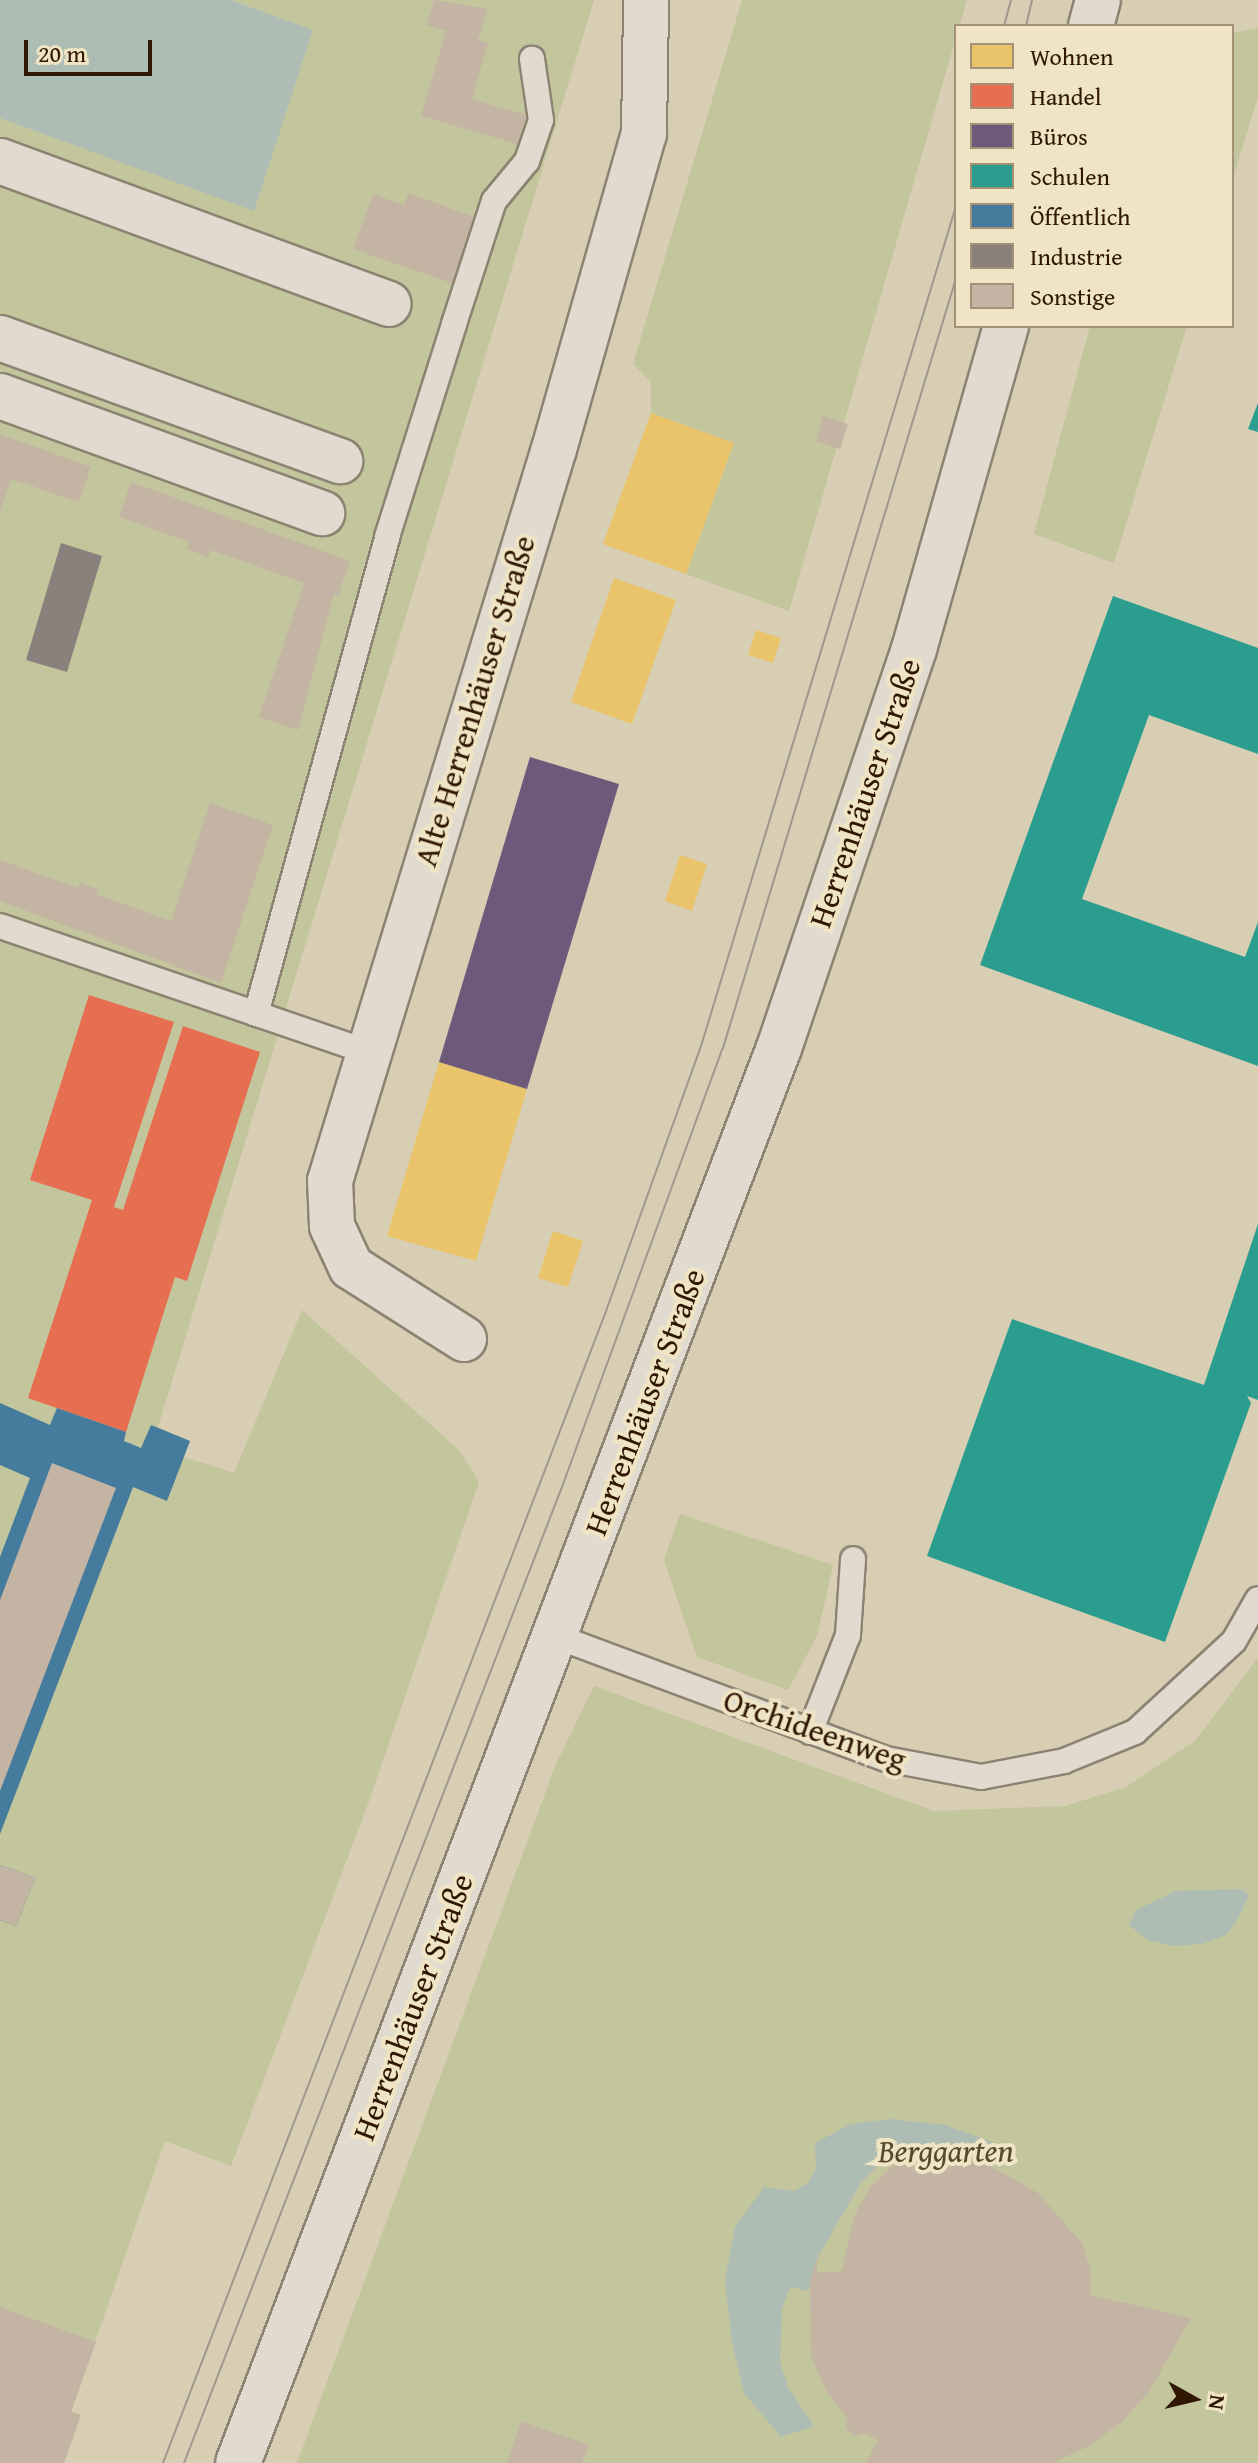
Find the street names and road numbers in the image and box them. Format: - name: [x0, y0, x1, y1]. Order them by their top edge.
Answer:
- street label: Alte Herrenhäuser Straße: [406, 531, 544, 871]
- street label: Herrenhäuser Straße: [801, 653, 929, 933]
- street label: Herrenhäuser Straße: [577, 1263, 713, 1541]
- street label: Orchideenweg: [719, 1681, 911, 1779]
- street label: Herrenhäuser Straße: [345, 1868, 481, 2146]

